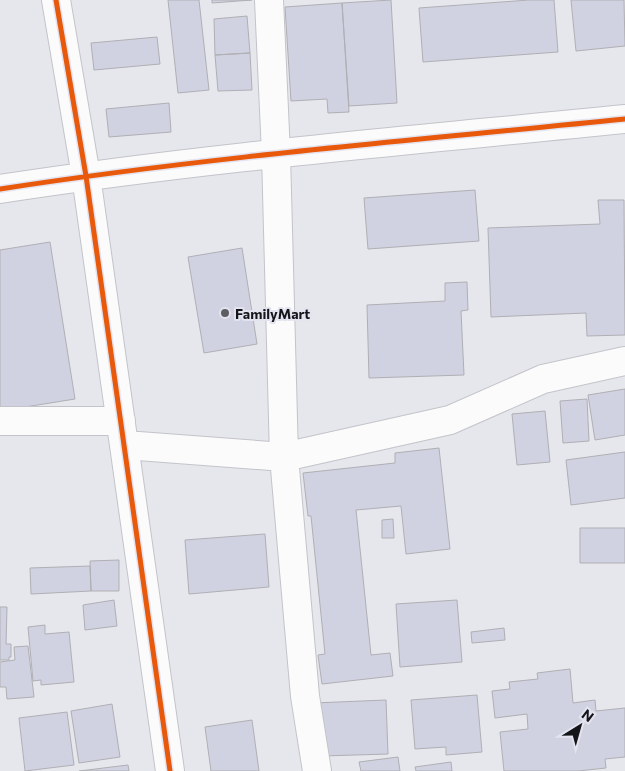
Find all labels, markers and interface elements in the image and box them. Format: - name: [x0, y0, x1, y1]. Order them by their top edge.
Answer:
- place label: FamilyMart: [235, 305, 310, 322]
- marker: FamilyMart: [219, 307, 231, 319]
- north arrow: [555, 701, 605, 751]
- text: N: [579, 705, 597, 725]

